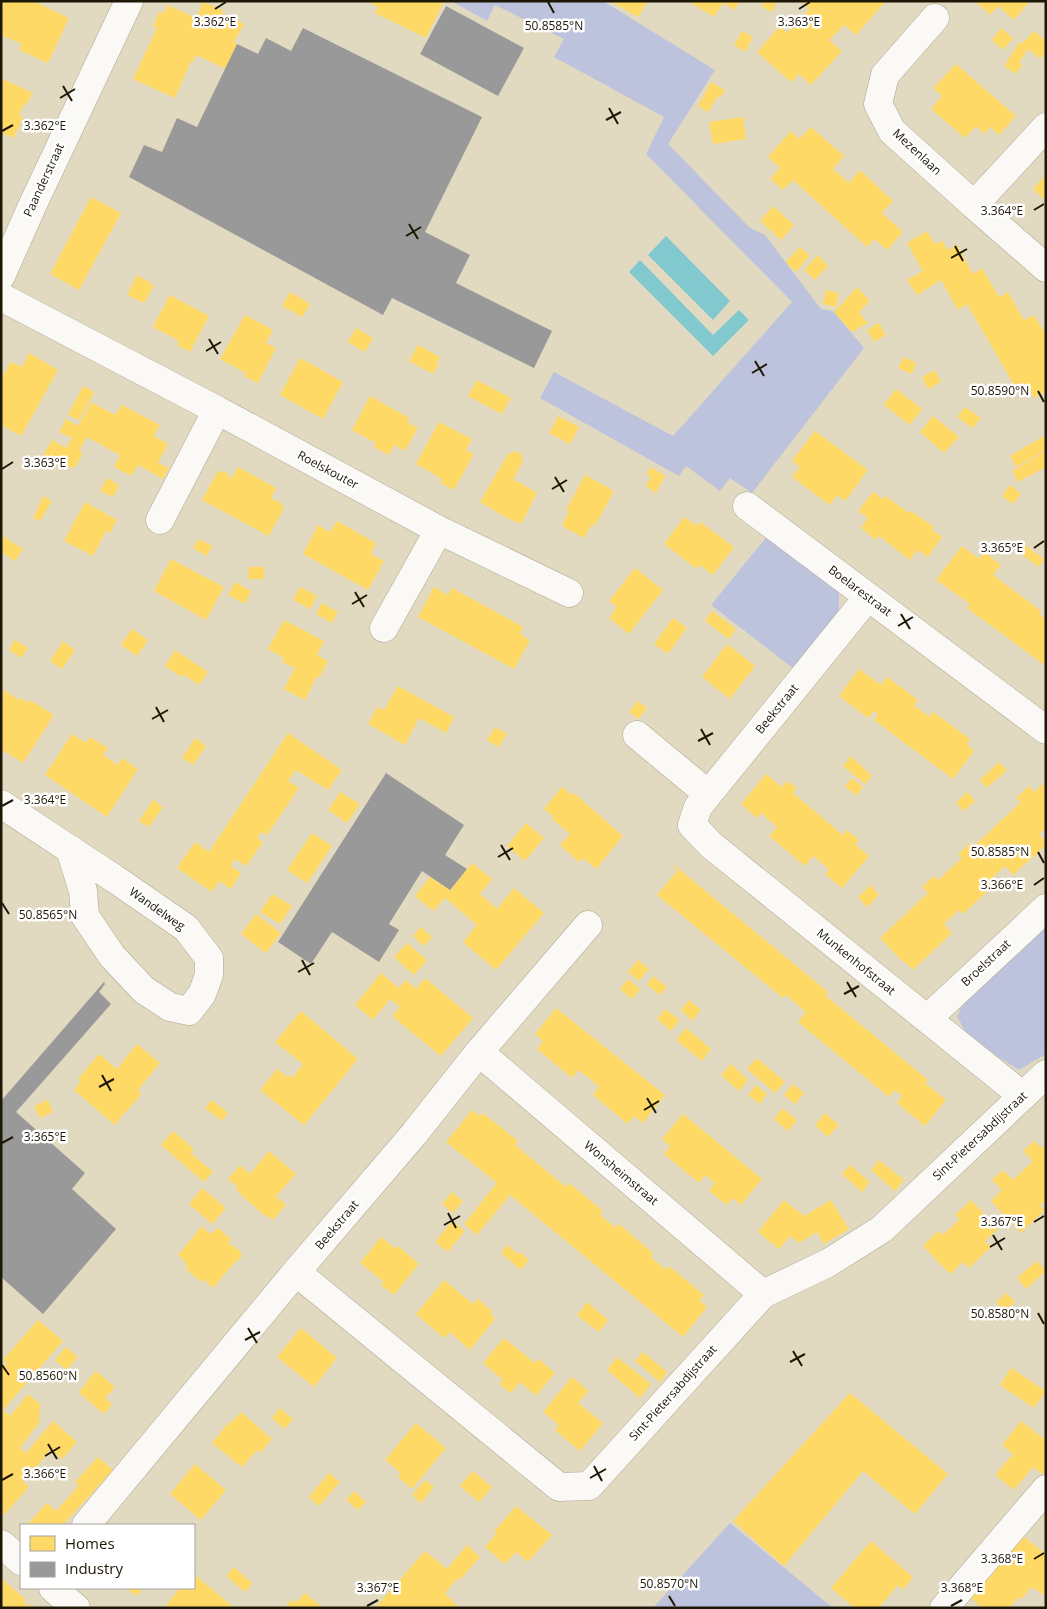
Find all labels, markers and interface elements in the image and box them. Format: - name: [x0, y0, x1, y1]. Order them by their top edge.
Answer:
- text: 3.362°E: [194, 13, 236, 30]
- text: 3.363°E: [778, 13, 820, 30]
- text: 50.8585°N: [525, 17, 583, 34]
- text: 3.362°E: [24, 117, 66, 134]
- street label: Mezenlaan: [889, 125, 945, 179]
- street label: Paanderstraat: [19, 140, 68, 219]
- text: 3.364°E: [981, 202, 1023, 219]
- text: 50.8590°N: [971, 382, 1029, 399]
- street label: Roelskouter: [295, 446, 362, 493]
- text: 3.363°E: [24, 454, 66, 471]
- text: 3.365°E: [981, 539, 1023, 556]
- street label: Boelarestraat: [825, 561, 896, 620]
- street label: Beekstraat: [751, 680, 802, 737]
- text: 3.364°E: [24, 791, 66, 808]
- text: 50.8585°N: [971, 843, 1029, 860]
- text: 3.366°E: [981, 876, 1023, 893]
- street label: Wandelweg: [126, 883, 189, 934]
- text: 50.8565°N: [19, 906, 77, 923]
- street label: Munkenhofstraat: [813, 924, 899, 999]
- street label: Broelstraat: [957, 935, 1014, 990]
- street label: Sint-Pietersabdijstraat: [929, 1087, 1031, 1184]
- text: 3.365°E: [24, 1128, 66, 1145]
- street label: Wonsheimstraat: [581, 1136, 662, 1209]
- street label: Beekstraat: [311, 1196, 362, 1253]
- text: 3.367°E: [981, 1213, 1023, 1230]
- text: 50.8580°N: [971, 1305, 1029, 1322]
- street label: Sint-Pietersabdijstraat: [625, 1341, 720, 1444]
- text: 50.8560°N: [19, 1367, 77, 1384]
- text: 3.366°E: [24, 1465, 66, 1482]
- legend: [20, 1524, 195, 1589]
- text: Homes: [65, 1533, 115, 1553]
- text: 3.368°E: [981, 1550, 1023, 1567]
- text: Industry: [65, 1558, 123, 1578]
- text: 50.8570°N: [640, 1575, 698, 1592]
- text: 3.367°E: [357, 1579, 399, 1596]
- text: 3.368°E: [941, 1579, 983, 1596]

